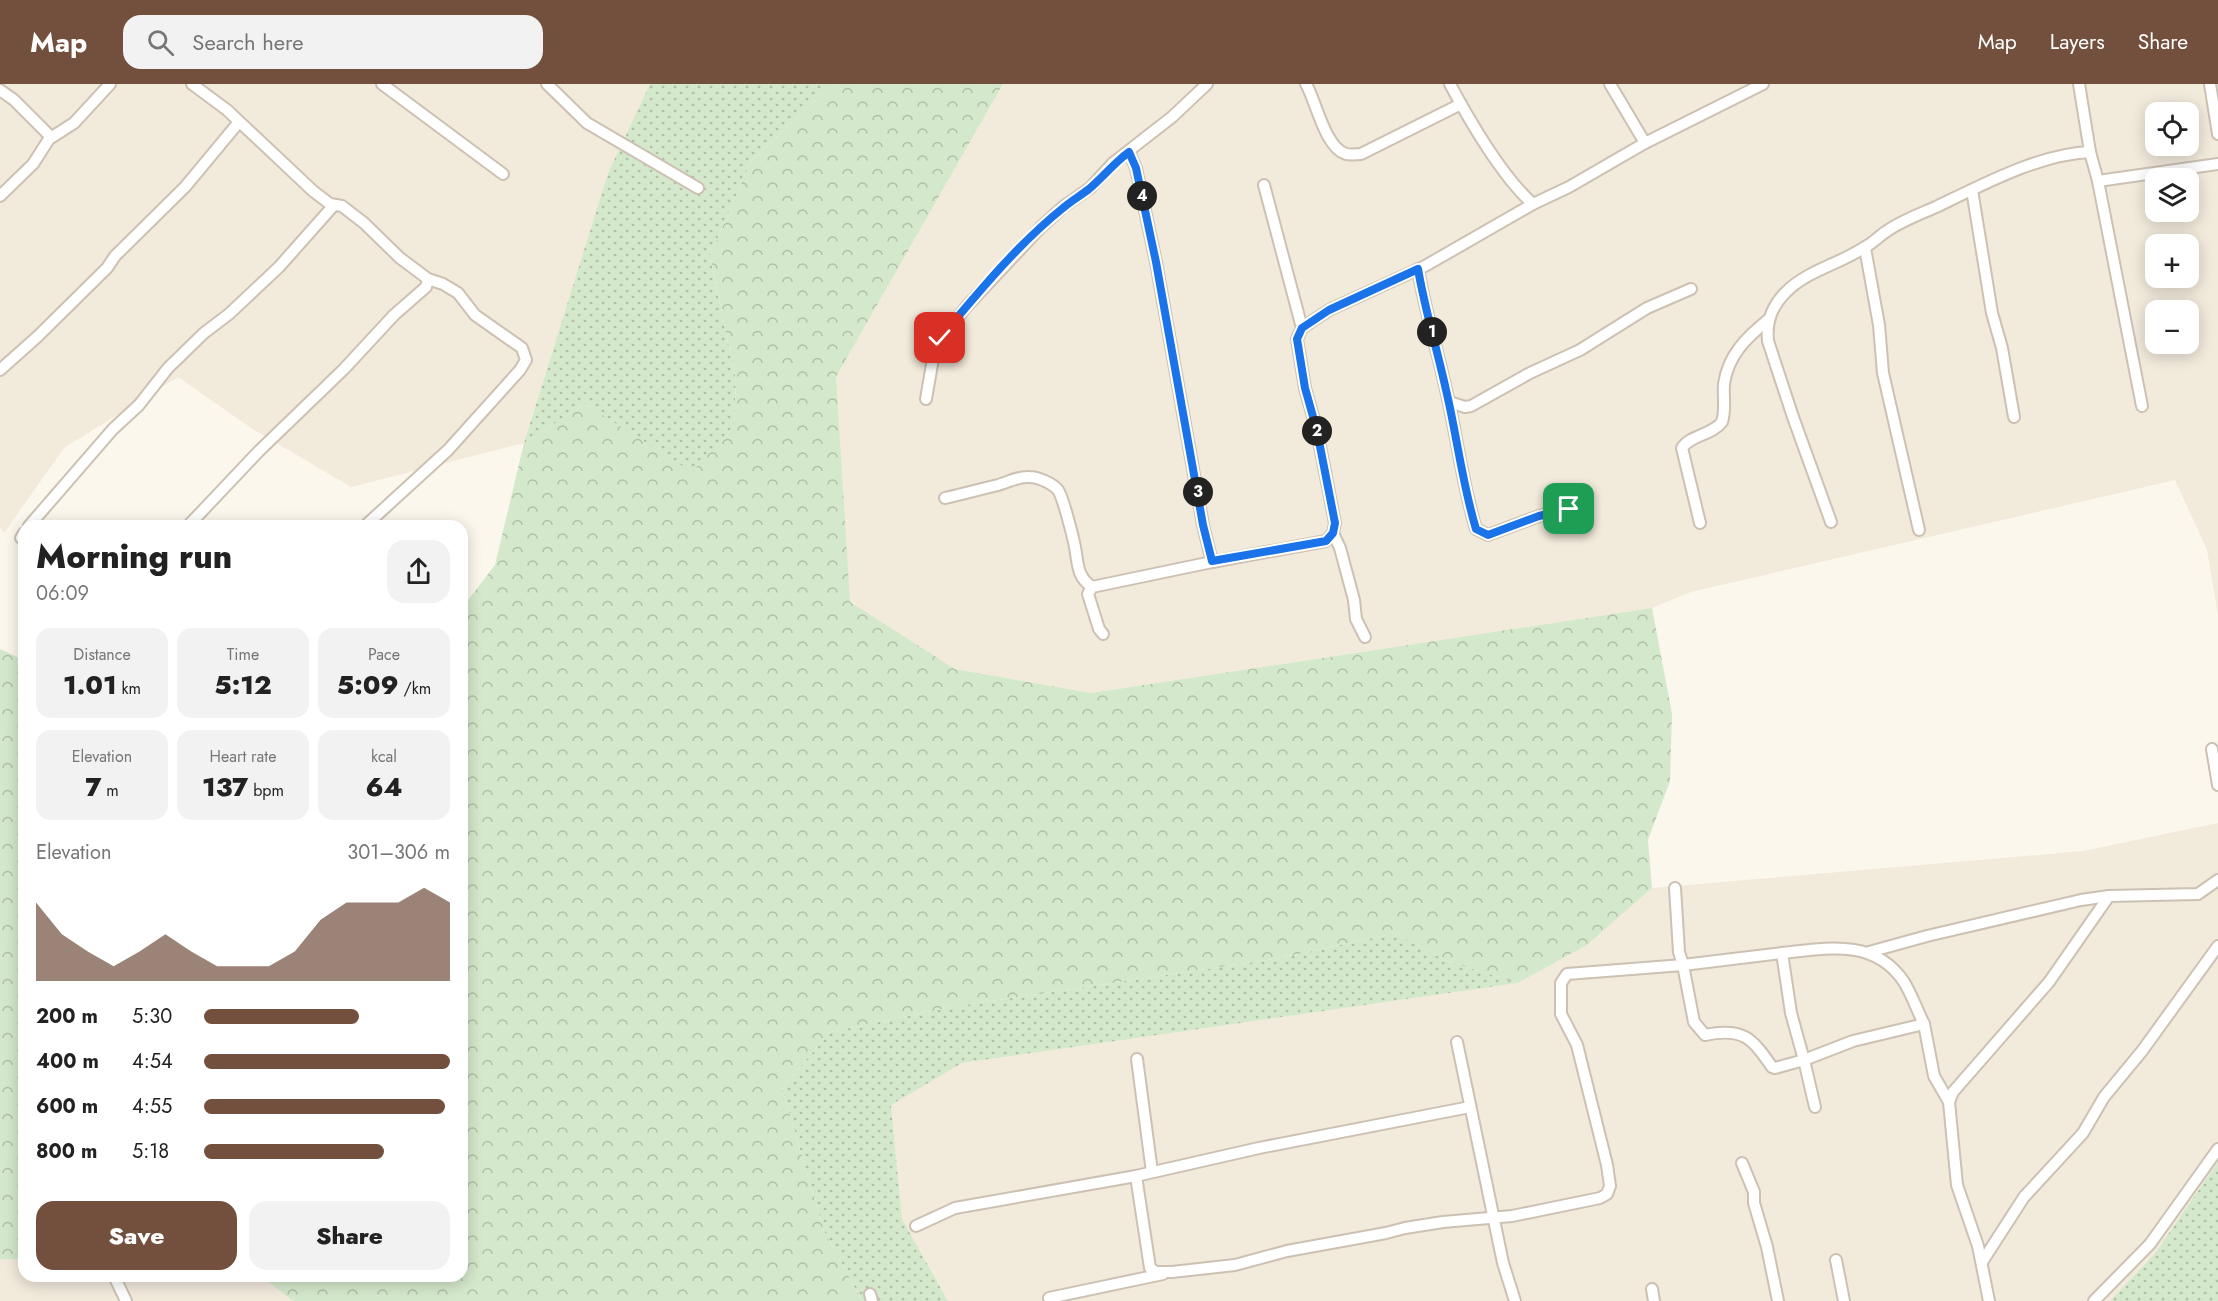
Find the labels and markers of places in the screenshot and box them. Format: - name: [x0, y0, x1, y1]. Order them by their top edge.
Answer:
- pin: 4: [1127, 181, 1157, 211]
- pin: [914, 312, 965, 363]
- pin: 1: [1417, 317, 1447, 347]
- pin: 2: [1302, 416, 1332, 446]
- pin: 3: [1183, 477, 1213, 507]
- pin: [1543, 483, 1594, 534]

